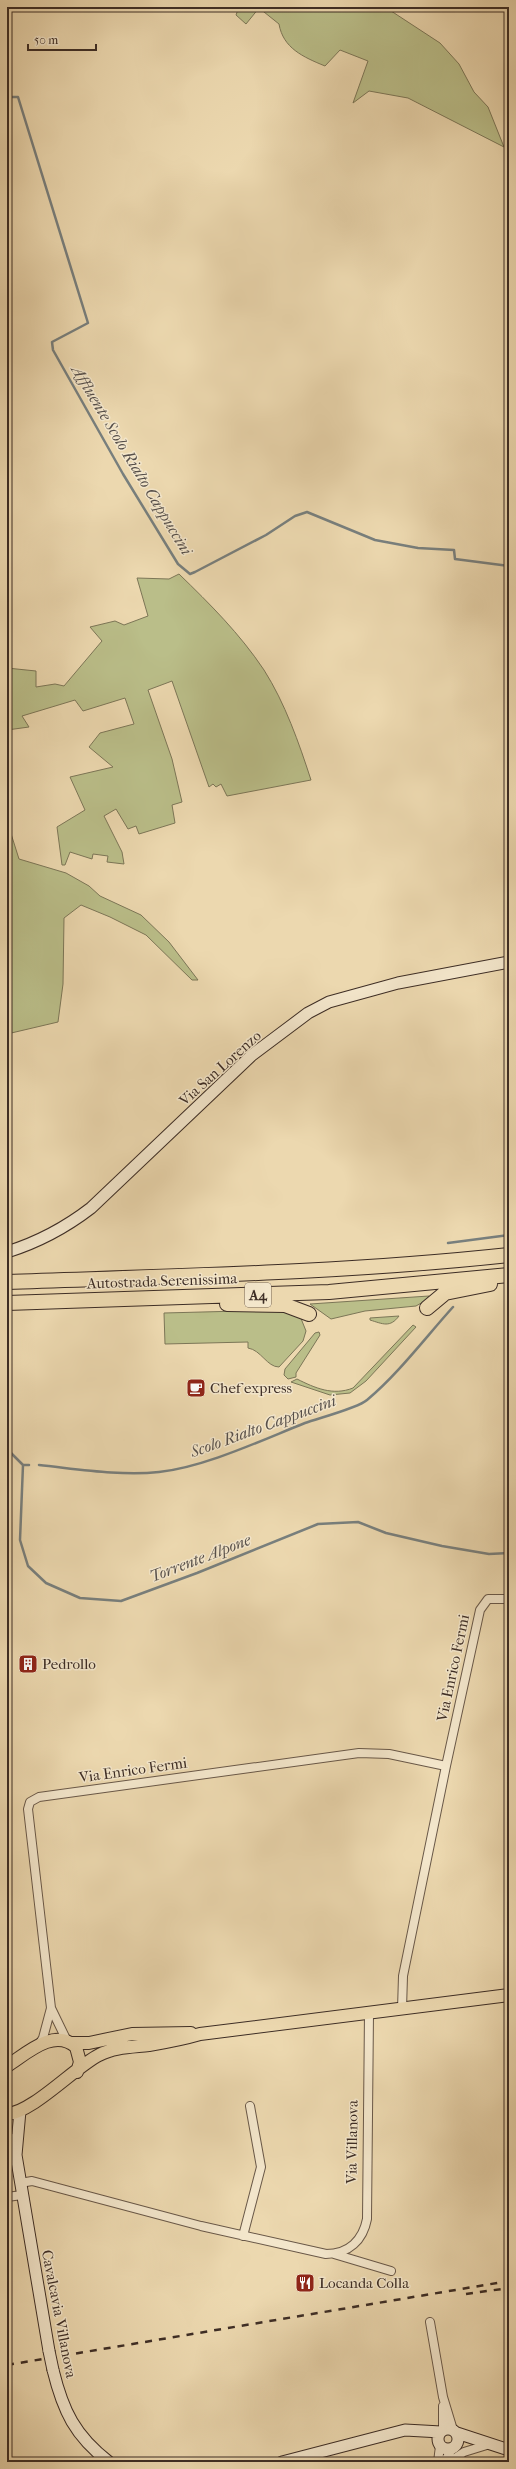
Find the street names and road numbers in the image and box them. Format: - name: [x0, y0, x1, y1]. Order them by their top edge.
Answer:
- street label: Via San Lorenzo: [175, 1026, 265, 1110]
- street label: Autostrada Serenissima: [86, 1269, 239, 1293]
- road number: A4: [245, 1283, 271, 1307]
- street label: Via Enrico Fermi: [433, 1612, 473, 1724]
- street label: Via Enrico Fermi: [77, 1753, 189, 1787]
- street label: Via Villanova: [342, 2099, 362, 2185]
- street label: Cavalcavia Villanova: [38, 2248, 80, 2381]

